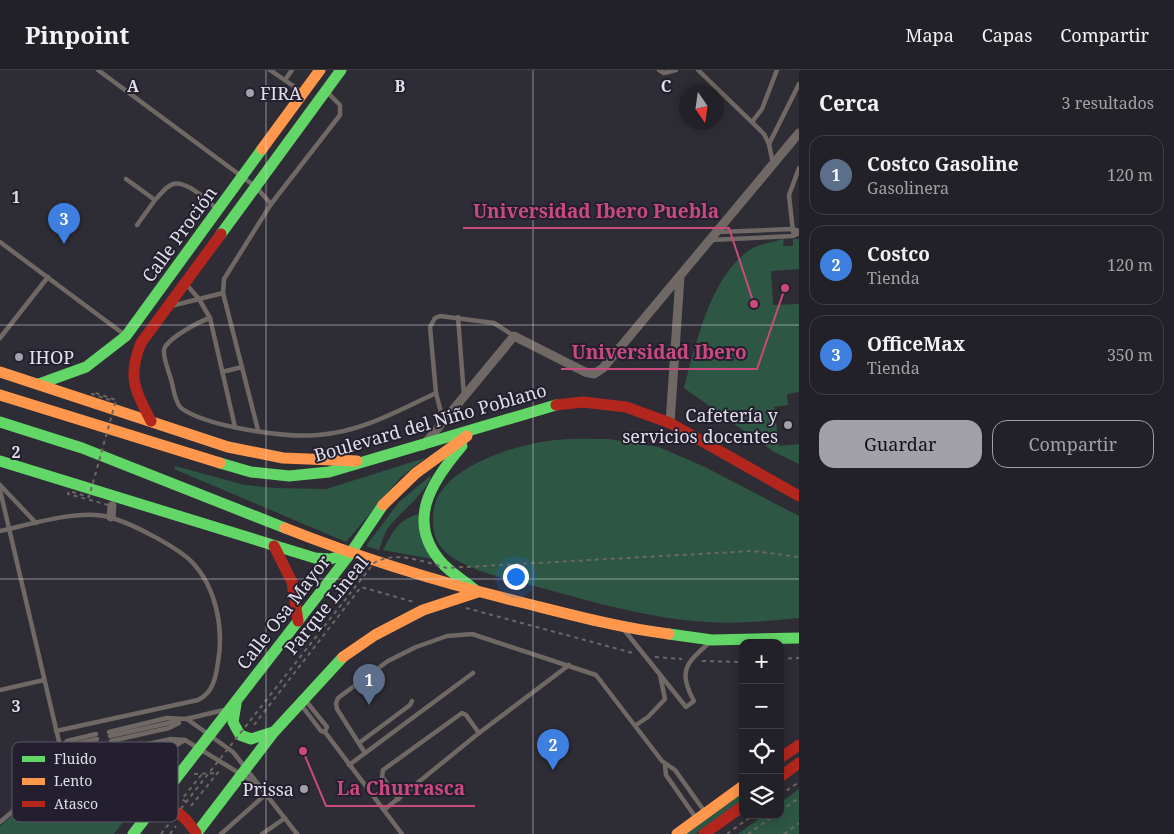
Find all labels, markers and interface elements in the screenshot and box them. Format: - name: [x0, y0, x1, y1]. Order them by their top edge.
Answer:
- text: Pinpoint: [25, 18, 129, 51]
- text: Mapa: [906, 23, 954, 47]
- text: Capas: [982, 23, 1032, 47]
- text: Compartir: [1060, 23, 1149, 47]
- text: A: [127, 75, 140, 97]
- text: B: [395, 75, 406, 97]
- text: C: [661, 75, 672, 97]
- place label: FIRA: [260, 81, 302, 105]
- north arrow: [679, 85, 724, 130]
- marker: FIRA: [244, 87, 256, 99]
- text: Cerca: [819, 89, 880, 117]
- text: 3 resultados: [1062, 92, 1154, 114]
- text: Costco Gasoline: [867, 151, 1019, 177]
- text: 1: [831, 164, 841, 186]
- text: 120 m: [1107, 164, 1153, 186]
- text: Gasolinera: [867, 177, 949, 199]
- street label: Calle Proción: [136, 181, 222, 287]
- text: 1: [11, 186, 21, 208]
- callout: Universidad Ibero Puebla: [463, 194, 729, 228]
- text: Universidad Ibero Puebla: [473, 198, 719, 224]
- pin: 3: [48, 203, 80, 244]
- text: Costco: [867, 241, 930, 267]
- text: 2: [831, 254, 841, 276]
- text: 120 m: [1107, 254, 1153, 276]
- text: Tienda: [867, 267, 920, 289]
- text: OfficeMax: [867, 331, 965, 357]
- callout: Universidad Ibero: [561, 335, 757, 369]
- text: Universidad Ibero: [571, 339, 747, 365]
- text: 3: [831, 344, 841, 366]
- text: 350 m: [1107, 344, 1153, 366]
- place label: IHOP: [29, 345, 74, 369]
- marker: IHOP: [13, 351, 25, 363]
- text: Tienda: [867, 357, 920, 379]
- street label: Boulevard del Niño Poblano: [311, 377, 549, 467]
- place label: Cafetería y servicios docentes: [622, 403, 779, 448]
- marker: Cafetería y servicios docentes: [782, 419, 794, 431]
- button: Guardar: [819, 420, 982, 468]
- button: Compartir: [992, 420, 1154, 468]
- text: 2: [11, 441, 21, 463]
- street label: Calle Osa Mayor: [231, 550, 335, 674]
- street label: Parque Lineal: [279, 550, 373, 659]
- your location: [503, 564, 529, 590]
- map controls: [739, 639, 784, 819]
- button: +: [739, 639, 784, 684]
- pin: 1: [353, 664, 385, 705]
- button: −: [739, 684, 784, 729]
- text: 3: [11, 695, 21, 717]
- pin: 2: [537, 729, 569, 770]
- button: locate: [739, 729, 784, 774]
- legend: [12, 742, 178, 822]
- text: Fluido: [54, 749, 97, 768]
- text: Lento: [54, 771, 92, 790]
- callout: La Churrasca: [326, 772, 475, 806]
- button: layers: [739, 774, 784, 819]
- text: La Churrasca: [337, 775, 465, 801]
- place label: Prissa: [243, 777, 294, 801]
- marker: Prissa: [298, 783, 310, 795]
- text: Atasco: [54, 794, 98, 813]

